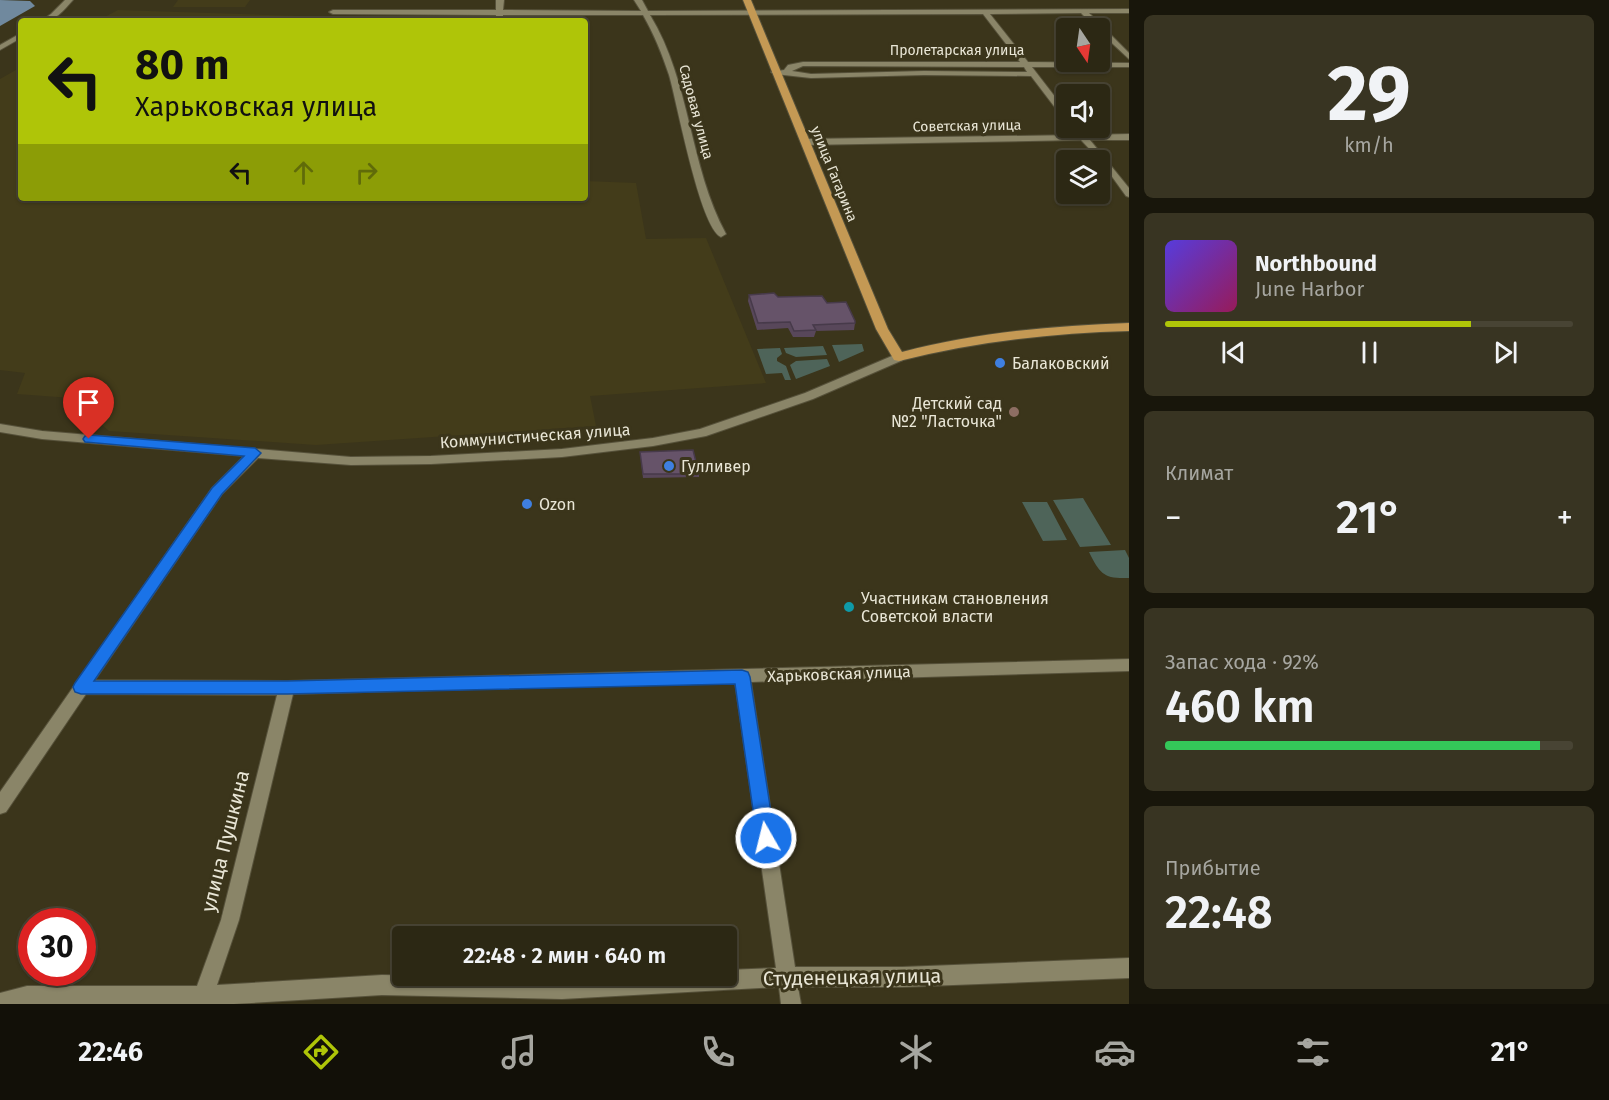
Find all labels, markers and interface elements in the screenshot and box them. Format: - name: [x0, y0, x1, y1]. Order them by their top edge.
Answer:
- north arrow: [1056, 18, 1110, 72]
- map controls: [1056, 18, 1110, 204]
- text: 80 m: [135, 40, 229, 90]
- icon: left: [36, 42, 114, 120]
- street label: Пролетарская улица: [890, 42, 1024, 59]
- text: 29: [1327, 47, 1411, 141]
- street label: Садовая улица: [675, 63, 717, 161]
- button: sound: [1056, 84, 1110, 138]
- text: Харьковская улица: [135, 91, 377, 123]
- street label: Советская улица: [913, 117, 1021, 135]
- street label: улица Гагарина: [807, 124, 861, 224]
- text: km/h: [1344, 133, 1394, 157]
- button: layers: [1056, 150, 1110, 204]
- icon: left: [224, 156, 257, 189]
- icon: ahead: [287, 156, 320, 189]
- icon: right: [350, 156, 383, 189]
- text: Northbound: [1255, 250, 1377, 277]
- text: June Harbor: [1255, 277, 1364, 301]
- icon: previous: [1217, 336, 1250, 369]
- icon: pause: [1353, 336, 1386, 369]
- icon: next: [1489, 336, 1522, 369]
- place label: Балаковский: [1012, 354, 1110, 373]
- marker: Балаковский: [993, 356, 1007, 370]
- pin: [63, 377, 114, 439]
- icon: arrive: [72, 386, 105, 419]
- place label: Детский сад №2 "Ласточка": [891, 394, 1002, 431]
- marker: Детский сад №2 "Ласточка": [1007, 405, 1021, 419]
- street label: Коммунистическая улица: [439, 420, 631, 452]
- place label: Гулливер: [681, 457, 751, 476]
- marker: Гулливер: [662, 459, 676, 473]
- text: Климат: [1165, 461, 1233, 485]
- text: 21°: [1336, 491, 1402, 545]
- place label: Ozon: [539, 495, 576, 514]
- marker: Ozon: [520, 497, 534, 511]
- text: −: [1165, 498, 1182, 538]
- text: +: [1557, 498, 1573, 538]
- place label: Участникам становления Советской власти: [861, 589, 1049, 626]
- marker: Участникам становления Советской власти: [842, 600, 856, 614]
- text: Запас хода · 92%: [1165, 650, 1319, 674]
- street label: Харьковская улица: [767, 662, 911, 686]
- text: 460 km: [1165, 680, 1315, 734]
- street label: улица Пушкина: [196, 768, 254, 914]
- position arrow: [734, 806, 798, 870]
- text: Прибытие: [1165, 856, 1261, 880]
- text: 22:48: [1165, 886, 1273, 940]
- speed limit sign: 30: [18, 908, 96, 986]
- text: 22:48 · 2 мин · 640 m: [463, 942, 666, 969]
- street label: Студенецкая улица: [763, 963, 941, 991]
- icon: directions: [300, 1031, 342, 1073]
- icon: music: [498, 1031, 540, 1073]
- icon: phone: [697, 1031, 739, 1073]
- icon: climate: [895, 1031, 937, 1073]
- icon: car: [1094, 1031, 1136, 1073]
- icon: filters: [1292, 1031, 1334, 1073]
- text: 22:46: [78, 1036, 143, 1068]
- text: 21°: [1491, 1036, 1531, 1068]

